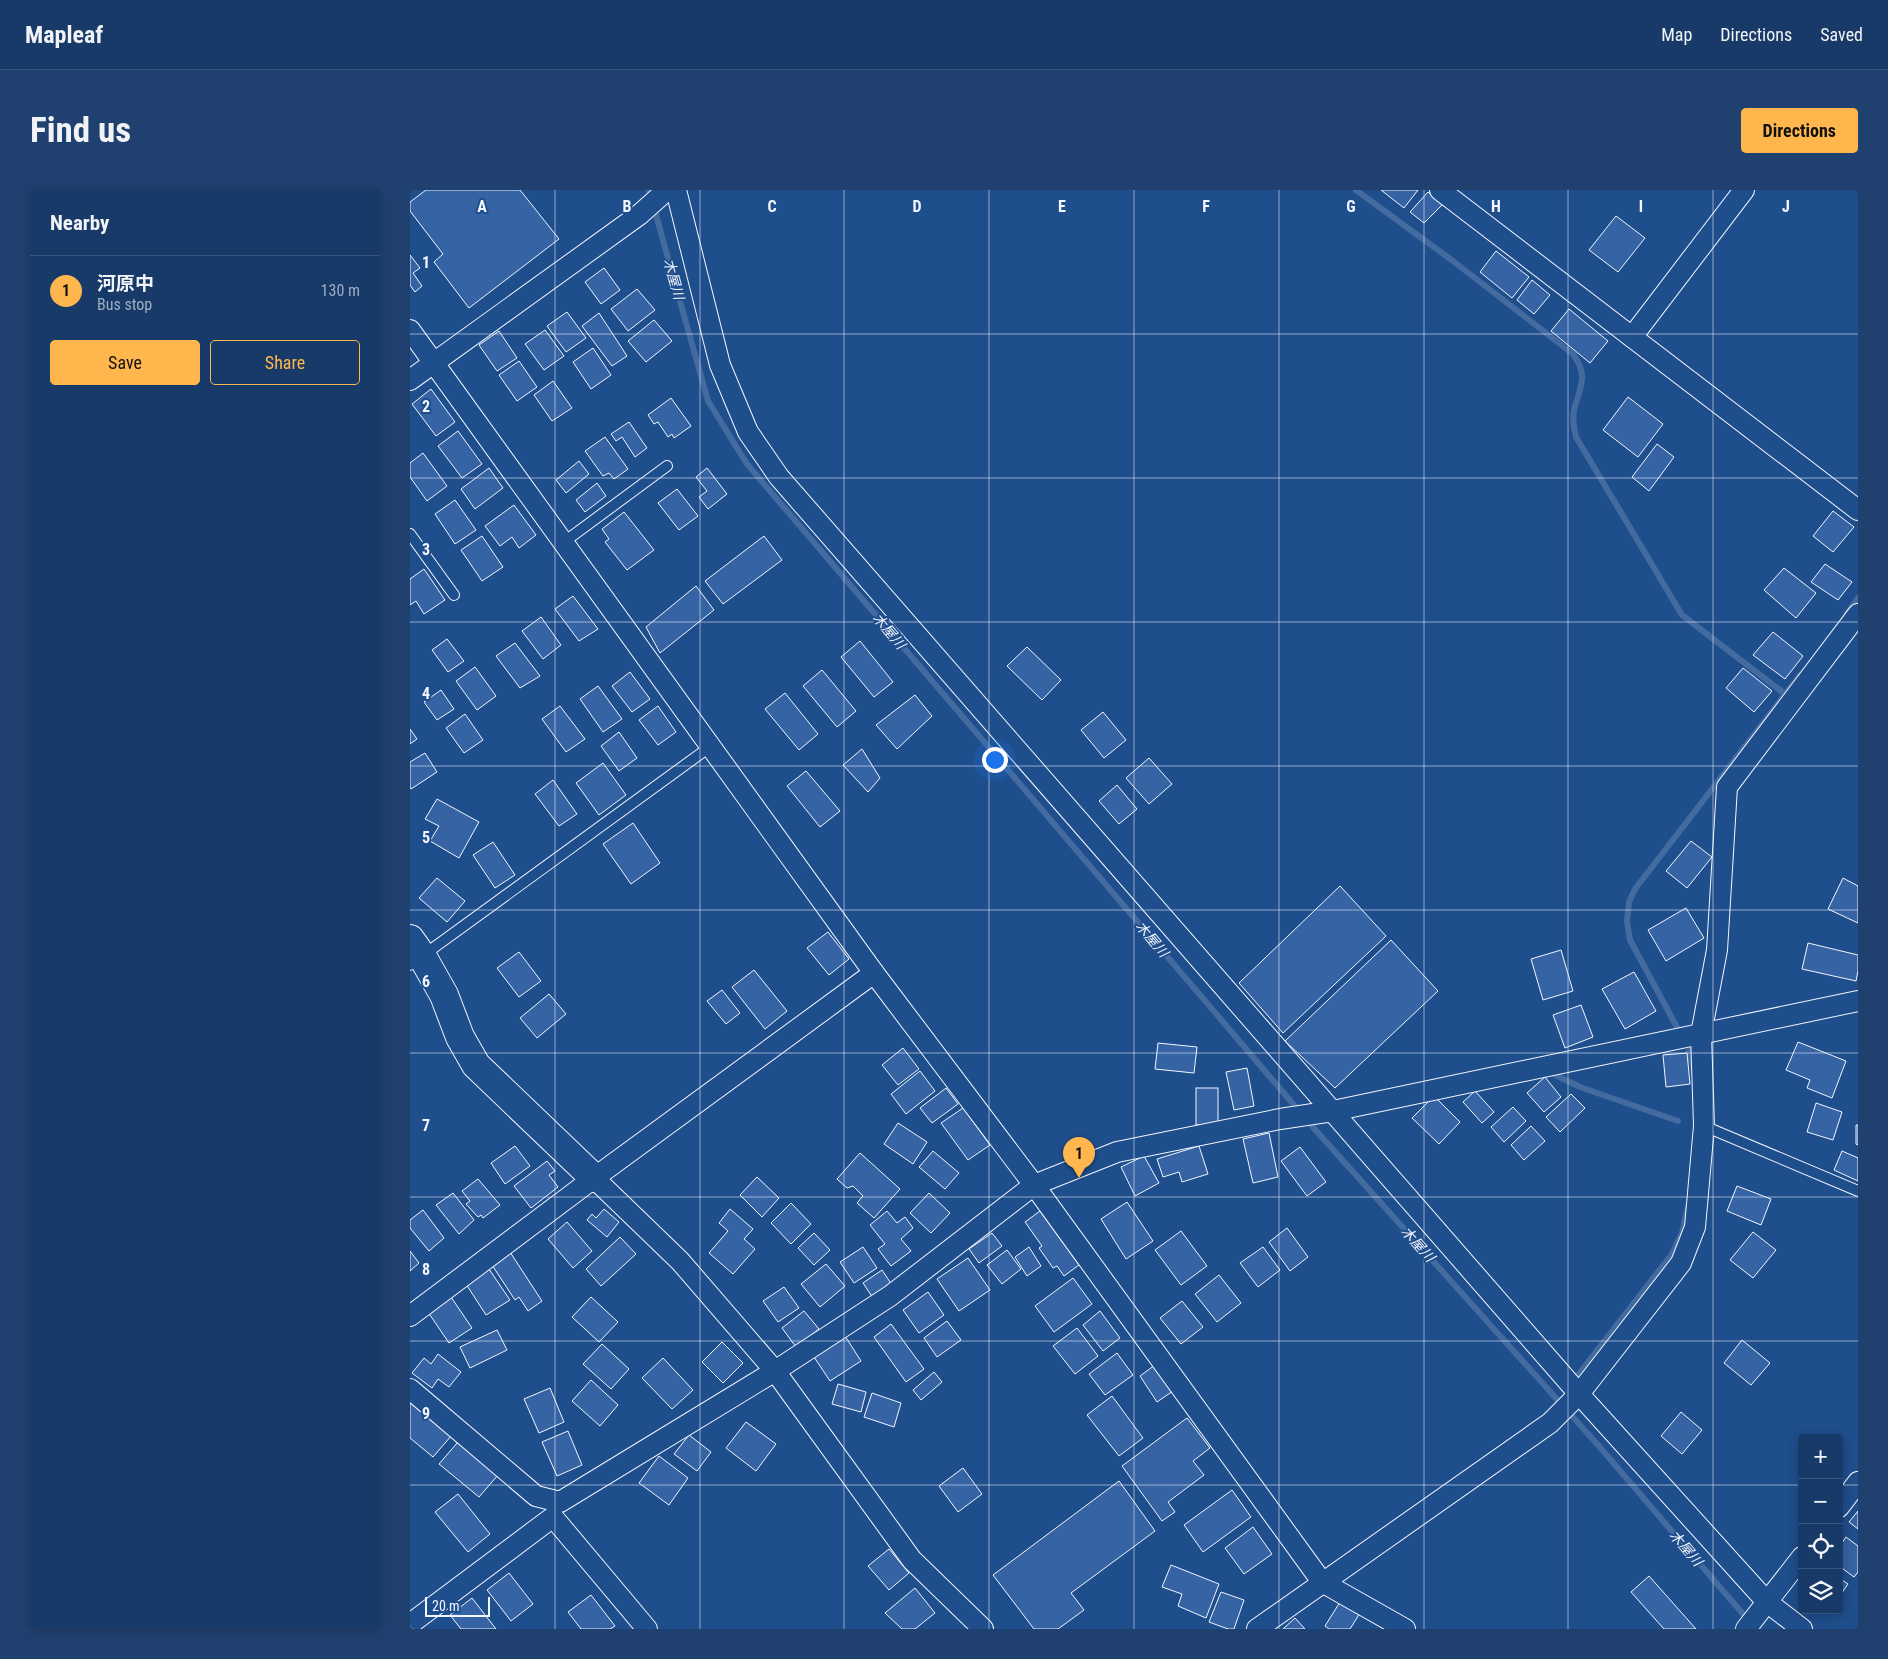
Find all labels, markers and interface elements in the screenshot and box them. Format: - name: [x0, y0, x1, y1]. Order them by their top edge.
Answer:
- text: Mapleaf: [25, 21, 103, 49]
- text: Map: [1661, 24, 1692, 45]
- text: Directions: [1720, 24, 1792, 45]
- text: Saved: [1820, 24, 1863, 45]
- button: Directions: [1741, 108, 1858, 153]
- text: Find us: [30, 110, 131, 151]
- text: A: [477, 197, 487, 216]
- text: B: [623, 197, 632, 216]
- text: C: [767, 197, 777, 216]
- text: D: [912, 197, 922, 216]
- text: E: [1058, 197, 1066, 216]
- text: F: [1202, 197, 1210, 216]
- text: G: [1346, 197, 1356, 216]
- text: H: [1491, 197, 1501, 216]
- text: I: [1639, 197, 1643, 216]
- text: J: [1782, 197, 1790, 216]
- text: Nearby: [50, 211, 109, 235]
- text: 1: [422, 253, 430, 272]
- water label: 木屋川: [661, 257, 688, 303]
- text: 河原中: [97, 272, 154, 295]
- text: 1: [62, 281, 70, 300]
- text: 130 m: [321, 281, 360, 300]
- text: Bus stop: [97, 295, 152, 314]
- button: Save: [50, 340, 200, 385]
- button: Share: [210, 340, 360, 385]
- text: 2: [422, 397, 430, 416]
- text: 3: [422, 540, 430, 559]
- water label: 木屋川: [869, 610, 910, 654]
- text: 4: [422, 684, 430, 703]
- your location: [982, 747, 1008, 773]
- text: 5: [422, 828, 430, 847]
- water label: 木屋川: [1132, 918, 1173, 962]
- text: 6: [422, 972, 430, 991]
- text: 7: [422, 1116, 430, 1135]
- pin: 1: [1063, 1137, 1095, 1178]
- water label: 木屋川: [1398, 1223, 1439, 1266]
- text: 8: [422, 1260, 430, 1279]
- text: 9: [422, 1404, 430, 1423]
- map controls: [1798, 1434, 1843, 1614]
- button: +: [1798, 1434, 1843, 1479]
- button: −: [1798, 1479, 1843, 1524]
- button: locate: [1798, 1524, 1843, 1569]
- water label: 木屋川: [1666, 1527, 1707, 1571]
- button: layers: [1798, 1569, 1843, 1614]
- scale bar: [425, 1594, 490, 1617]
- text: 20 m: [432, 1598, 460, 1614]

